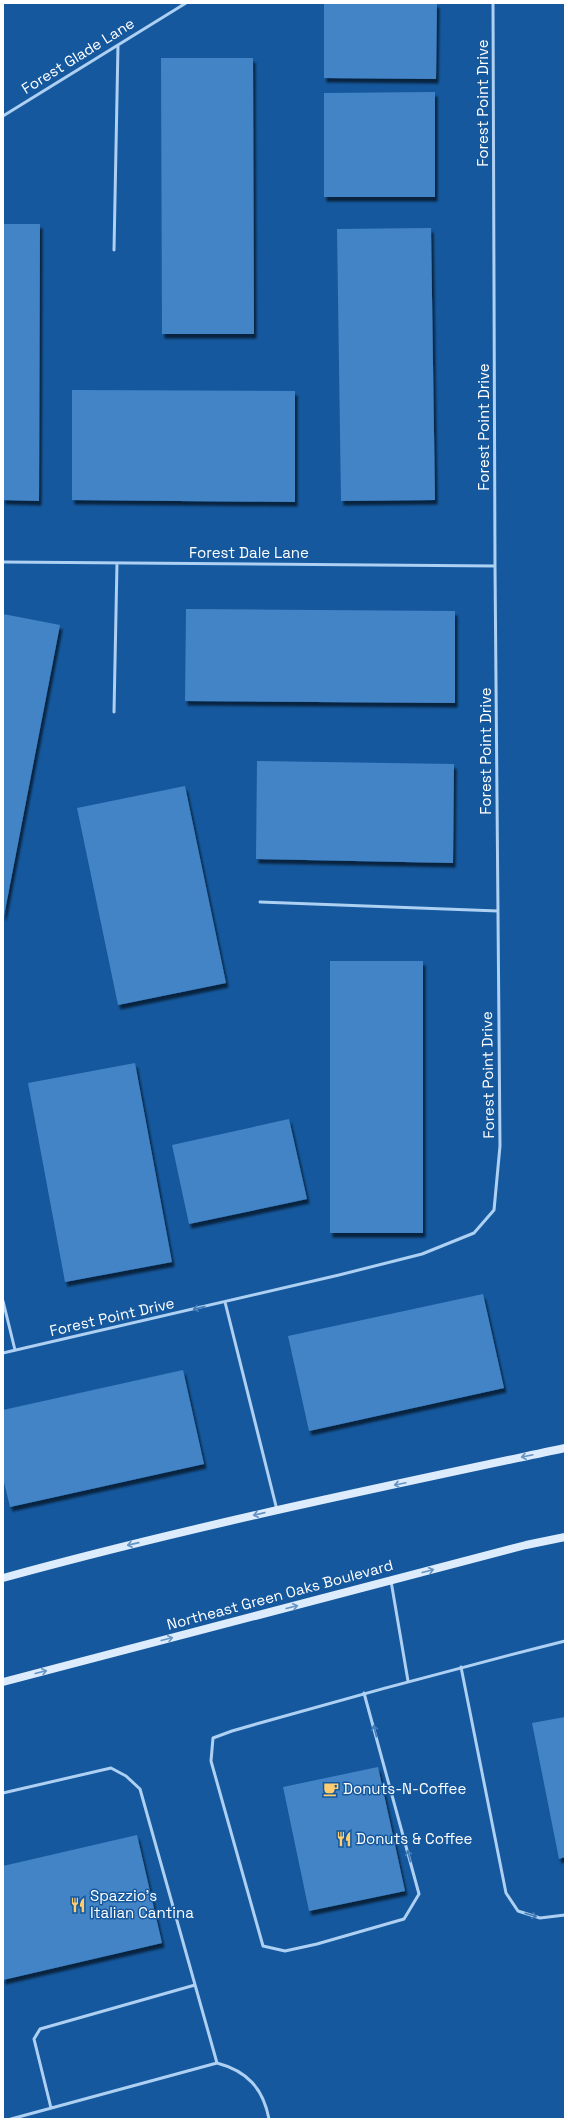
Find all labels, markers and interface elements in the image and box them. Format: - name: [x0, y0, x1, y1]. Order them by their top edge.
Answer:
- street label: Forest Glade Lane: [18, 13, 138, 98]
- street label: Forest Point Drive: [473, 39, 492, 167]
- street label: Forest Point Drive: [474, 363, 493, 491]
- street label: Forest Dale Lane: [189, 543, 309, 562]
- street label: Forest Point Drive: [476, 687, 495, 815]
- street label: Forest Point Drive: [477, 1011, 498, 1139]
- street label: Forest Point Drive: [48, 1293, 176, 1340]
- one-way arrow: [193, 1304, 206, 1312]
- one-way arrow: [521, 1453, 534, 1461]
- one-way arrow: [394, 1480, 407, 1488]
- one-way arrow: [253, 1511, 266, 1519]
- one-way arrow: [126, 1541, 139, 1549]
- street label: Northeast Green Oaks Boulevard: [165, 1555, 395, 1634]
- one-way arrow: [422, 1567, 435, 1574]
- one-way arrow: [286, 1603, 299, 1610]
- one-way arrow: [160, 1635, 173, 1643]
- one-way arrow: [34, 1668, 47, 1675]
- one-way arrow: [370, 1725, 378, 1738]
- place label: Donuts-N-Coffee: [343, 1779, 466, 1798]
- cafe icon: Donuts-N-Coffee: [322, 1780, 340, 1798]
- place label: Donuts & Coffee: [356, 1829, 473, 1848]
- restaurant icon: Donuts & Coffee: [335, 1830, 353, 1848]
- one-way arrow: [405, 1850, 412, 1863]
- place label: Spazzio's Italian Cantina: [90, 1886, 194, 1922]
- restaurant icon: Spazzio's Italian Cantina: [69, 1896, 87, 1914]
- one-way arrow: [524, 1912, 537, 1919]

